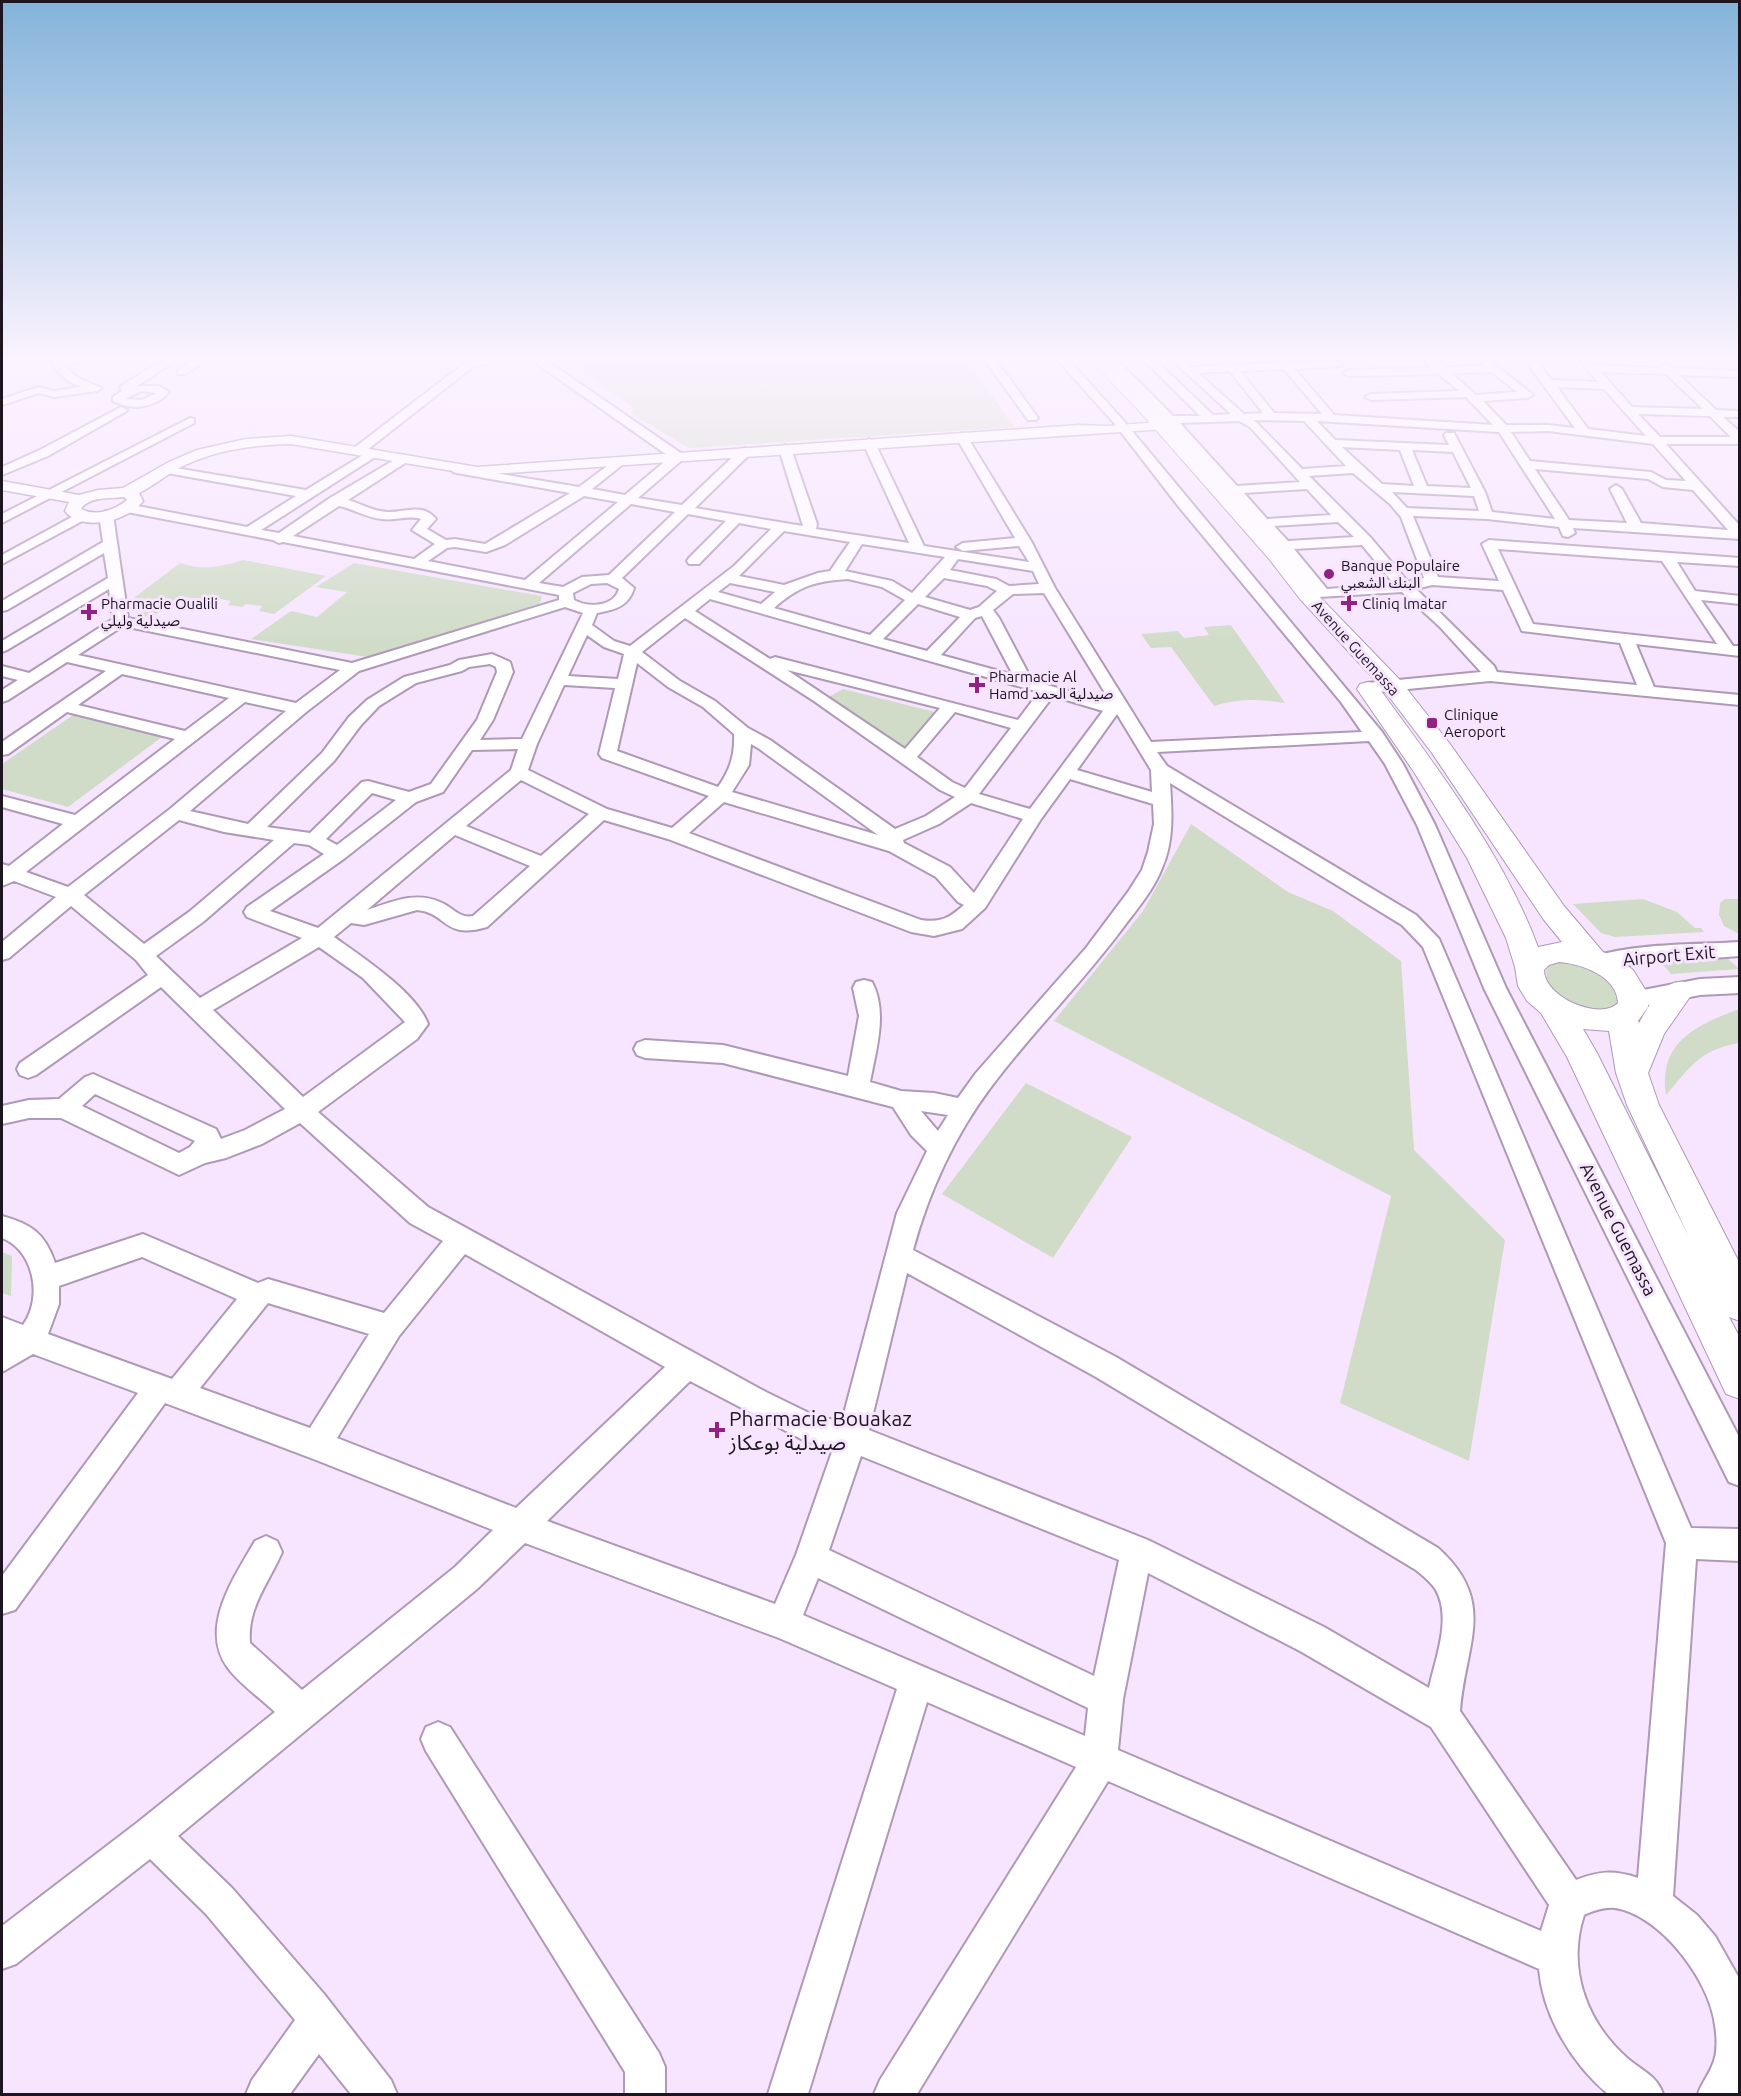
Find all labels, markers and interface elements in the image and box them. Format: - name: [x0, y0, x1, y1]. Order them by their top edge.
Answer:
- place label: Banque Populaire البنك الشعبي: [1341, 557, 1460, 594]
- marker: Banque Populaire البنك الشعبي: [1322, 567, 1336, 581]
- marker: Cliniq lmatar: [1340, 594, 1358, 612]
- place label: Pharmacie Oualili صيدلية وليلي: [101, 595, 218, 632]
- place label: Cliniq lmatar: [1362, 595, 1447, 612]
- street label: Avenue Guemassa: [1309, 597, 1403, 699]
- marker: Pharmacie Oualili صيدلية وليلي: [82, 605, 96, 619]
- place label: Pharmacie Al Hamd صيدلية الحمد: [989, 668, 1113, 702]
- marker: Pharmacie Al Hamd صيدلية الحمد: [970, 678, 984, 692]
- place label: Clinique Aeroport: [1444, 706, 1506, 740]
- marker: Clinique Aeroport: [1425, 716, 1439, 730]
- street label: Airport Exit: [1622, 941, 1716, 969]
- street label: Avenue Guemassa: [1577, 1159, 1661, 1299]
- place label: Pharmacie Bouakaz صيدلية بوعكاز: [728, 1406, 912, 1455]
- marker: Pharmacie Bouakaz صيدلية بوعكاز: [710, 1423, 724, 1437]

